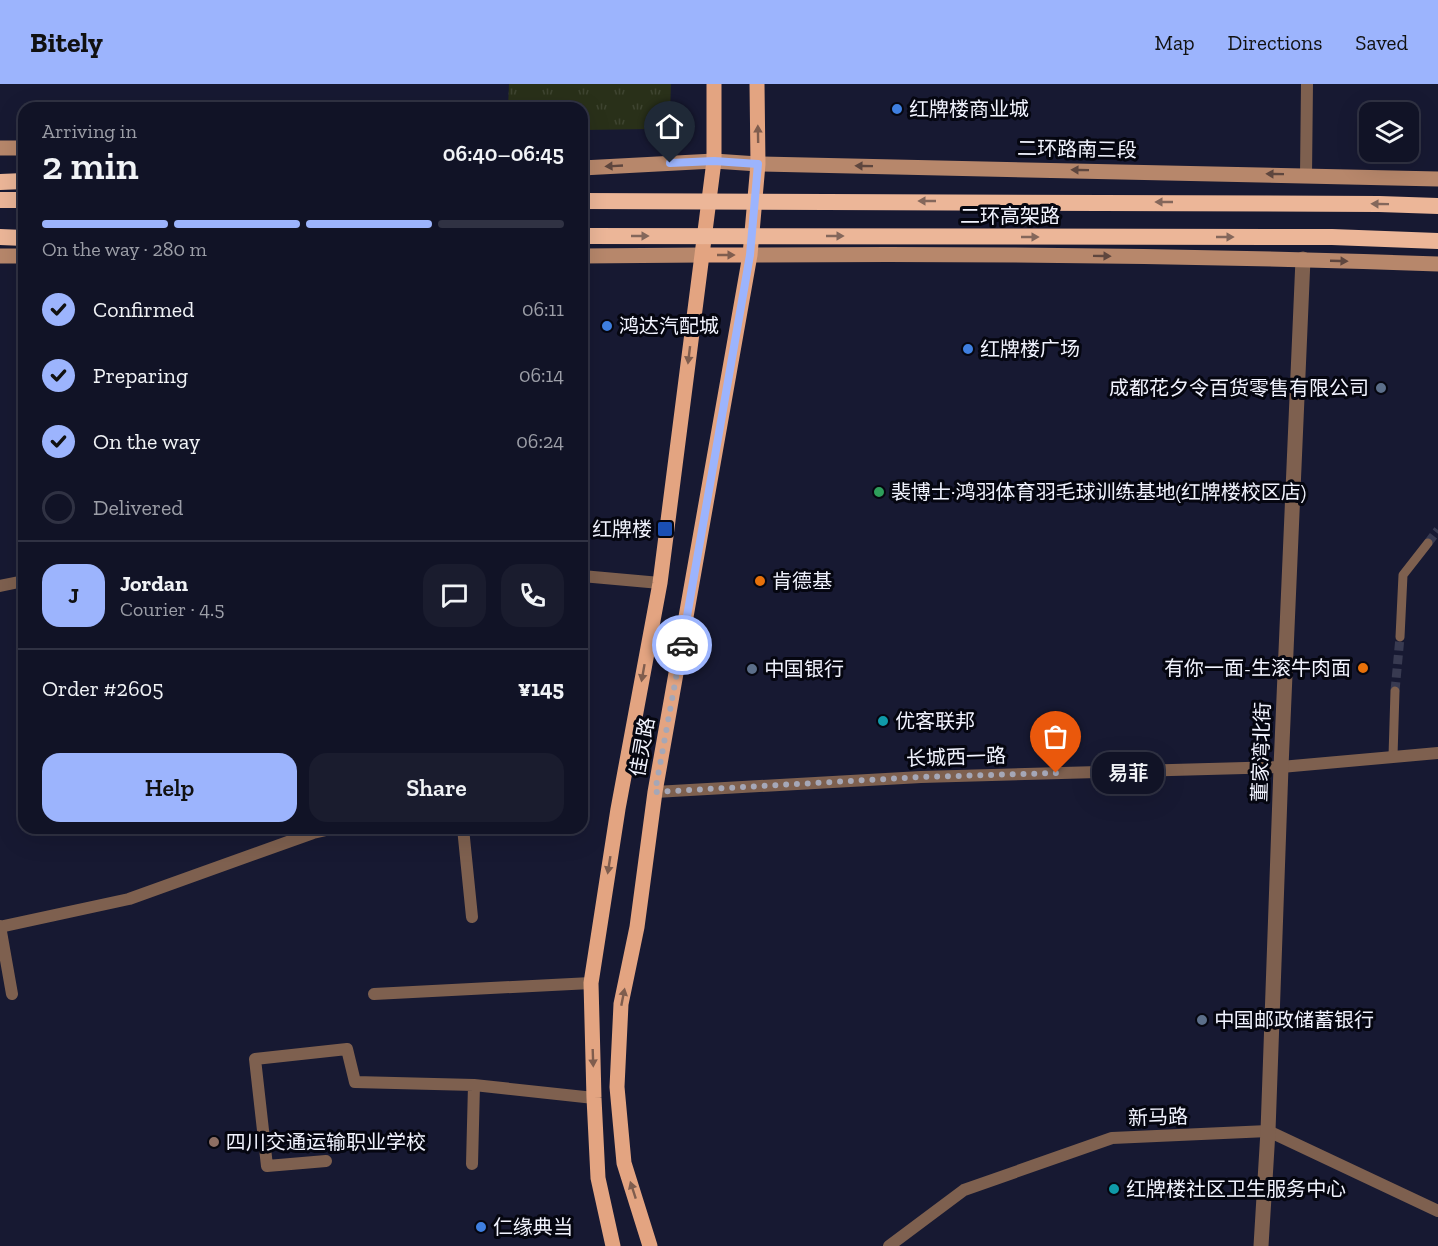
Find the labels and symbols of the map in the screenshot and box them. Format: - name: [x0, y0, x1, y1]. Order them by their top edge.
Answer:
- place label: 红牌楼商业城: [909, 97, 1029, 121]
- pin: [644, 101, 695, 163]
- marker: 红牌楼商业城: [890, 102, 904, 116]
- one-way arrow: [753, 125, 762, 144]
- street label: 二环路南三段: [1017, 136, 1137, 162]
- one-way arrow: [854, 161, 873, 171]
- one-way arrow: [605, 162, 624, 171]
- one-way arrow: [1070, 165, 1089, 175]
- one-way arrow: [1265, 169, 1284, 179]
- one-way arrow: [917, 196, 936, 206]
- one-way arrow: [1154, 197, 1173, 207]
- one-way arrow: [1370, 199, 1389, 208]
- street label: 二环高架路: [960, 204, 1060, 228]
- one-way arrow: [631, 231, 650, 241]
- one-way arrow: [826, 231, 845, 241]
- one-way arrow: [1021, 232, 1040, 242]
- one-way arrow: [1216, 232, 1235, 242]
- one-way arrow: [717, 250, 736, 260]
- one-way arrow: [1093, 252, 1112, 261]
- one-way arrow: [1330, 256, 1349, 265]
- place label: 鸿达汽配城: [619, 314, 719, 338]
- marker: 鸿达汽配城: [600, 319, 614, 333]
- place label: 红牌楼广场: [980, 337, 1080, 361]
- marker: 红牌楼广场: [961, 342, 975, 356]
- one-way arrow: [685, 346, 694, 365]
- place label: 成都花夕令百货零售有限公司: [1109, 376, 1369, 400]
- marker: 成都花夕令百货零售有限公司: [1374, 381, 1388, 395]
- place label: 裴博士·鸿羽体育羽毛球训练基地(红牌楼校区店): [891, 480, 1306, 504]
- marker: 裴博士·鸿羽体育羽毛球训练基地(红牌楼校区店): [872, 485, 886, 499]
- place label: 红牌楼: [592, 517, 652, 541]
- marker: 红牌楼: [656, 520, 674, 538]
- place label: 肯德基: [772, 569, 832, 593]
- marker: 肯德基: [753, 574, 767, 588]
- courier: [652, 615, 712, 675]
- place label: 有你一面-生滚牛肉面: [1164, 656, 1351, 680]
- place label: 中国银行: [764, 657, 844, 681]
- marker: 有你一面-生滚牛肉面: [1356, 661, 1370, 675]
- marker: 中国银行: [745, 662, 759, 676]
- one-way arrow: [638, 663, 647, 682]
- street label: 董家湾北街: [1247, 702, 1275, 802]
- place label: 优客联邦: [895, 709, 975, 733]
- pin: [1030, 711, 1081, 773]
- marker: 优客联邦: [876, 714, 890, 728]
- street label: 佳灵路: [625, 715, 659, 779]
- street label: 长城西一路: [906, 743, 1006, 771]
- callout: 易菲: [1092, 752, 1164, 794]
- one-way arrow: [605, 855, 614, 874]
- one-way arrow: [619, 988, 628, 1007]
- place label: 中国邮政储蓄银行: [1214, 1008, 1374, 1032]
- marker: 中国邮政储蓄银行: [1195, 1013, 1209, 1027]
- one-way arrow: [588, 1049, 597, 1068]
- street label: 新马路: [1128, 1104, 1188, 1130]
- place label: 四川交通运输职业学校: [226, 1130, 426, 1154]
- marker: 四川交通运输职业学校: [207, 1135, 221, 1149]
- place label: 红牌楼社区卫生服务中心: [1126, 1177, 1346, 1201]
- one-way arrow: [628, 1181, 637, 1199]
- marker: 红牌楼社区卫生服务中心: [1107, 1182, 1121, 1196]
- place label: 仁缘典当: [493, 1215, 573, 1239]
- marker: 仁缘典当: [474, 1220, 488, 1234]

